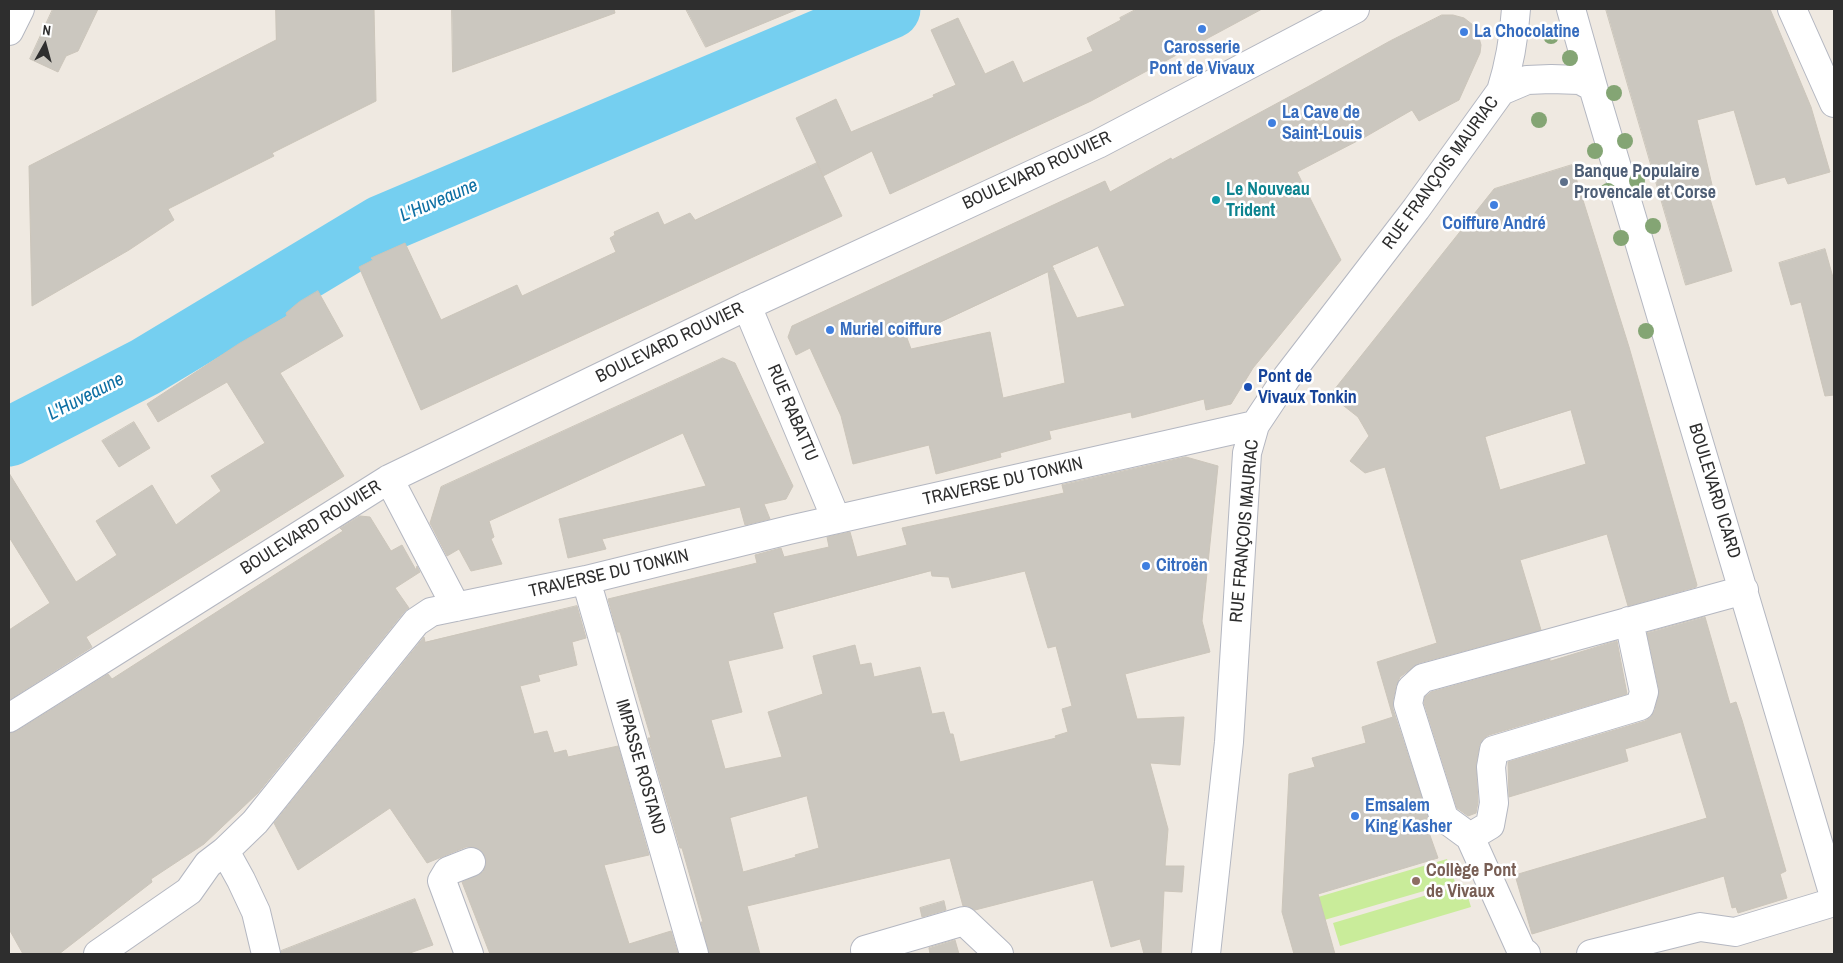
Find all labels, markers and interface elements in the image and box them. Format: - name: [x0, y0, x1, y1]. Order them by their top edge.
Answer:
- north arrow: [20, 20, 70, 70]
- text: N: [42, 21, 52, 40]
- place label: La Chocolatine: [1474, 21, 1580, 43]
- marker: Carosserie Pont de Vivaux: [1196, 23, 1208, 35]
- marker: La Chocolatine: [1458, 26, 1470, 38]
- place label: Carosserie Pont de Vivaux: [1149, 37, 1255, 80]
- street label: RUE FRANÇOIS MAURIAC: [1378, 92, 1504, 254]
- place label: La Cave de Saint-Louis: [1282, 102, 1362, 144]
- marker: La Cave de Saint-Louis: [1266, 117, 1278, 129]
- street label: BOULEVARD ROUVIER: [959, 127, 1115, 215]
- place label: Banque Populaire Provencale et Corse: [1574, 161, 1716, 203]
- water label: L'Huveaune: [396, 174, 482, 228]
- marker: Banque Populaire Provencale et Corse: [1558, 176, 1570, 188]
- place label: Le Nouveau Trident: [1226, 179, 1310, 222]
- marker: Le Nouveau Trident: [1210, 194, 1222, 206]
- marker: Coiffure André: [1488, 199, 1500, 211]
- place label: Coiffure André: [1442, 213, 1546, 235]
- street label: BOULEVARD ROUVIER: [593, 298, 747, 388]
- place label: Muriel coiffure: [840, 319, 942, 341]
- marker: Muriel coiffure: [824, 324, 836, 336]
- street label: RUE RABATTU: [762, 361, 822, 465]
- place label: Pont de Vivaux Tonkin: [1258, 366, 1357, 408]
- water label: L'Huveaune: [44, 368, 128, 426]
- marker: Pont de Vivaux Tonkin: [1242, 381, 1254, 393]
- street label: BOULEVARD ICARD: [1683, 421, 1745, 561]
- street label: RUE FRANÇOIS MAURIAC: [1226, 439, 1264, 623]
- street label: TRAVERSE DU TONKIN: [921, 453, 1085, 511]
- street label: BOULEVARD ROUVIER: [237, 476, 385, 580]
- street label: TRAVERSE DU TONKIN: [527, 545, 691, 603]
- place label: Citroën: [1156, 555, 1208, 577]
- marker: Citroën: [1140, 560, 1152, 572]
- street label: IMPASSE ROSTAND: [610, 697, 670, 837]
- place label: Emsalem King Kasher: [1365, 795, 1452, 838]
- marker: Emsalem King Kasher: [1349, 810, 1361, 822]
- place label: Collège Pont de Vivaux: [1426, 860, 1516, 902]
- marker: Collège Pont de Vivaux: [1410, 875, 1422, 887]

